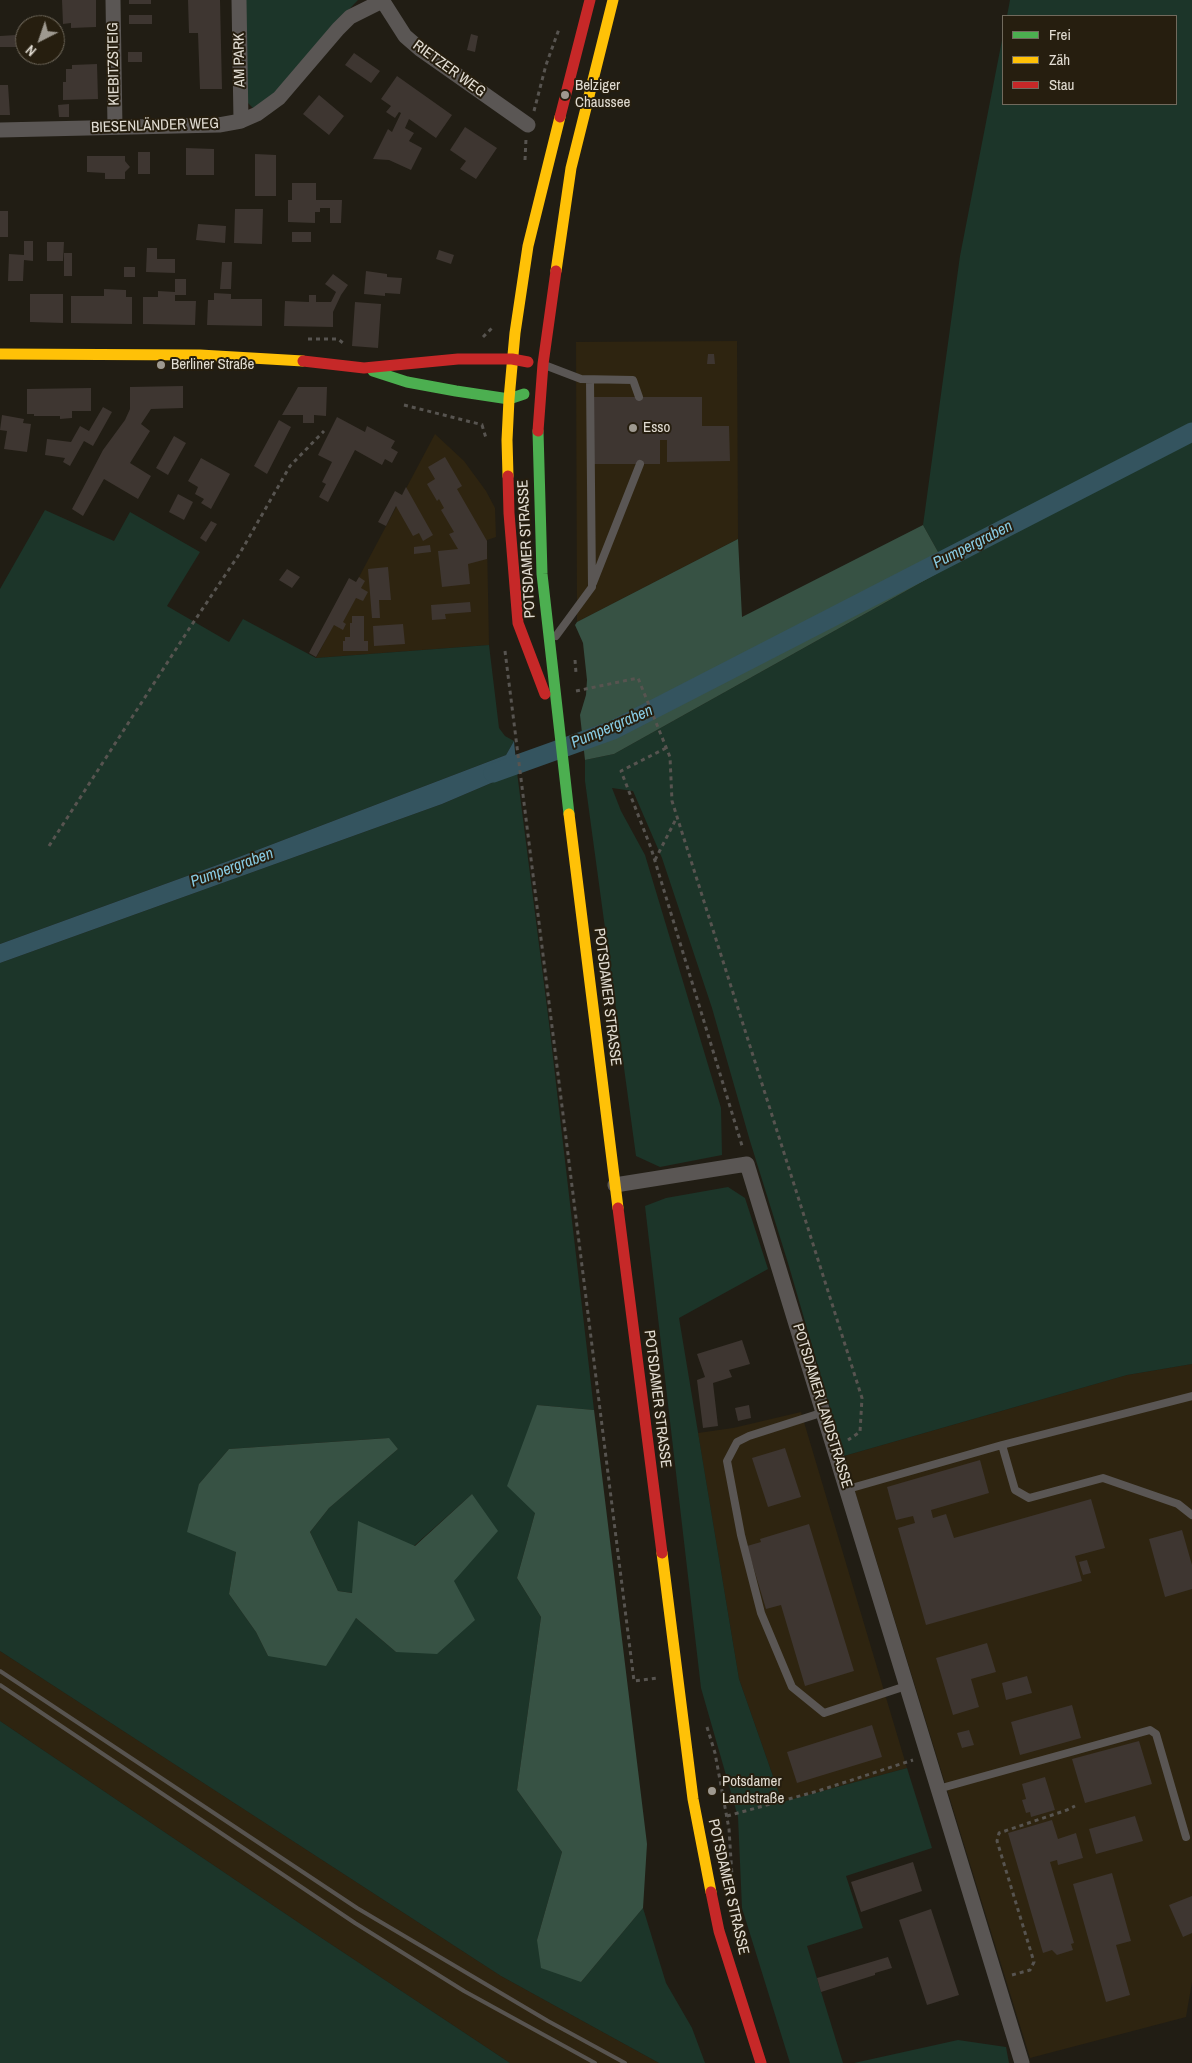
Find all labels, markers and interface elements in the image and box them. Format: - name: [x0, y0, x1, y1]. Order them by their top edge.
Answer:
- north arrow: [15, 15, 65, 65]
- legend: [1002, 15, 1177, 105]
- street label: KIEBITZSTEIG: [104, 22, 124, 106]
- text: Frei: [1049, 24, 1071, 45]
- street label: AM PARK: [231, 33, 249, 87]
- street label: RIETZER WEG: [409, 37, 489, 101]
- text: N: [22, 41, 40, 60]
- text: Zäh: [1049, 49, 1070, 70]
- text: Stau: [1049, 74, 1074, 95]
- place label: Belziger Chaussee: [575, 77, 630, 112]
- marker: Belziger Chaussee: [559, 89, 571, 101]
- street label: BIESENLÄNDER WEG: [91, 115, 219, 137]
- place label: Berliner Straße: [171, 356, 254, 374]
- marker: Berliner Straße: [155, 359, 167, 371]
- place label: Esso: [643, 419, 670, 437]
- marker: Esso: [627, 422, 639, 434]
- street label: POTSDAMER STRASSE: [514, 479, 540, 619]
- water label: Pumpergraben: [930, 517, 1016, 573]
- water label: Pumpergraben: [568, 701, 656, 753]
- water label: Pumpergraben: [188, 844, 276, 892]
- street label: POTSDAMER STRASSE: [590, 927, 624, 1067]
- street label: POTSDAMER LANDSTRASSE: [788, 1321, 856, 1491]
- street label: POTSDAMER STRASSE: [640, 1329, 674, 1469]
- place label: Potsdamer Landstraße: [722, 1773, 784, 1808]
- marker: Potsdamer Landstraße: [706, 1785, 718, 1797]
- street label: POTSDAMER STRASSE: [704, 1817, 752, 1957]

